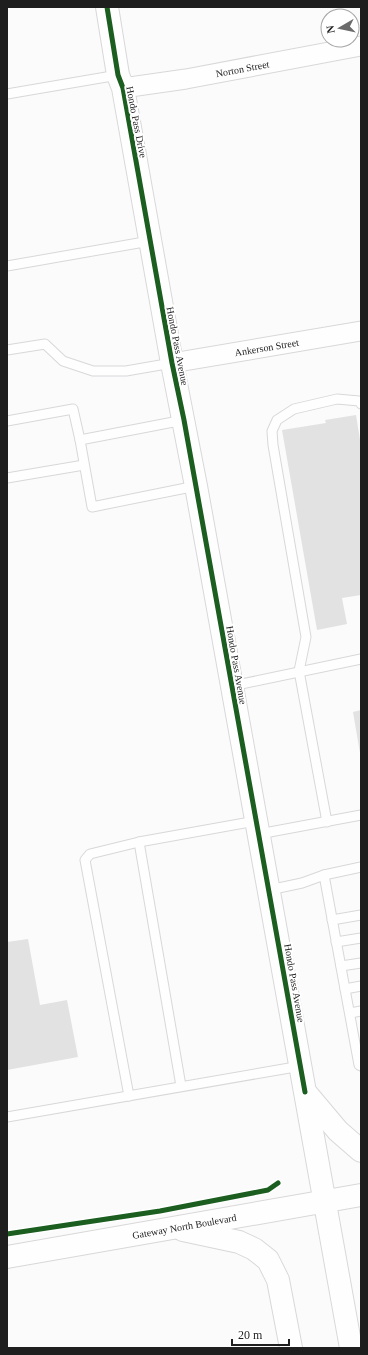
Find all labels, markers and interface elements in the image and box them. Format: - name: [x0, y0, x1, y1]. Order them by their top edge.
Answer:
- north arrow: [320, 8, 360, 48]
- text: N: [324, 25, 337, 34]
- street label: Norton Street: [215, 58, 270, 79]
- street label: Hondo Pass Drive: [124, 85, 149, 159]
- street label: Hondo Pass Avenue: [164, 306, 191, 387]
- street label: Ankerson Street: [234, 337, 300, 358]
- street label: Hondo Pass Avenue: [224, 625, 249, 706]
- street label: Hondo Pass Avenue: [282, 943, 307, 1024]
- street label: Gateway North Boulevard: [131, 1212, 237, 1241]
- scale bar: [232, 1321, 289, 1347]
- text: 20 m: [238, 1328, 263, 1342]

